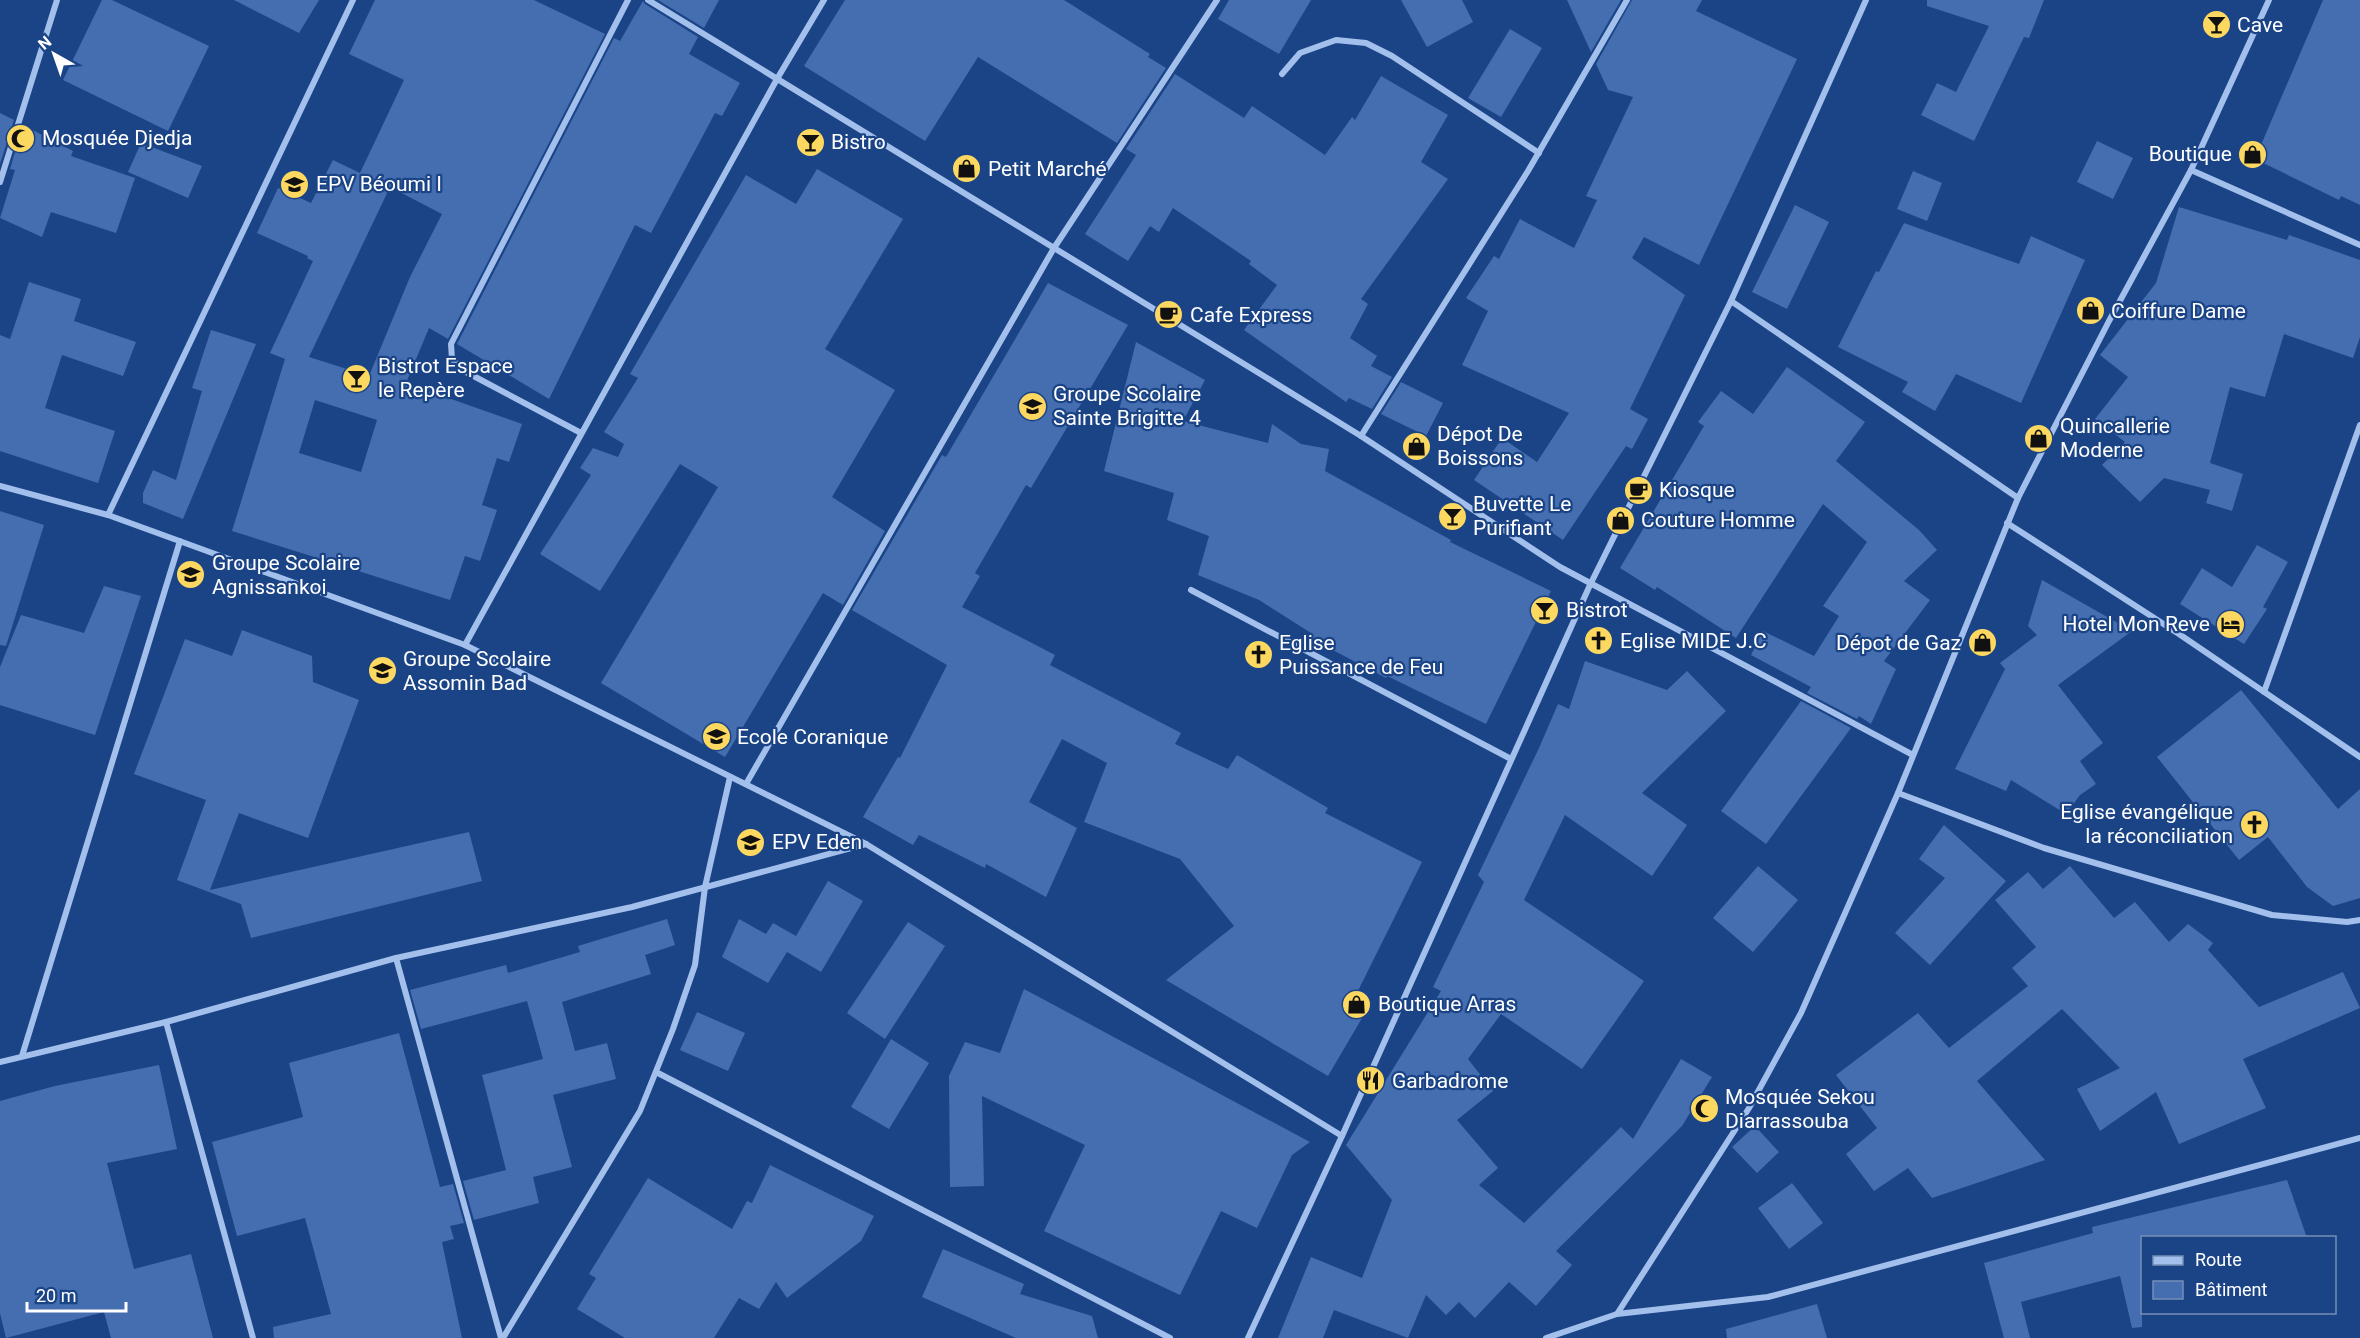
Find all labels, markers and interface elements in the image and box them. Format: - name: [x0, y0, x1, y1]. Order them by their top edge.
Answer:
- bar icon: Cave: [2200, 9, 2232, 41]
- place label: Cave: [2237, 13, 2283, 37]
- north arrow: [24, 24, 84, 84]
- text: N: [34, 32, 55, 54]
- mosque icon: Mosquée Djedja: [5, 122, 37, 154]
- place label: Mosquée Djedja: [42, 126, 192, 150]
- bar icon: Bistro: [794, 126, 826, 158]
- place label: Bistro: [831, 130, 886, 154]
- shop icon: Boutique: [2237, 138, 2269, 170]
- place label: Boutique: [2149, 142, 2232, 166]
- shop icon: Petit Marché: [951, 153, 983, 185]
- place label: Petit Marché: [988, 157, 1107, 181]
- school or university icon: EPV Béoumi I: [279, 168, 311, 200]
- place label: EPV Béoumi I: [316, 172, 442, 196]
- shop icon: Coiffure Dame: [2074, 295, 2106, 327]
- cafe icon: Cafe Express: [1153, 299, 1185, 331]
- place label: Coiffure Dame: [2111, 299, 2246, 323]
- place label: Cafe Express: [1190, 303, 1312, 327]
- place label: Bistrot Espace le Repère: [378, 354, 513, 402]
- bar icon: Bistrot Espace le Repère: [341, 362, 373, 394]
- place label: Groupe Scolaire Sainte Brigitte 4: [1053, 382, 1201, 430]
- school or university icon: Groupe Scolaire Sainte Brigitte 4: [1016, 390, 1048, 422]
- place label: Quincallerie Moderne: [2060, 414, 2170, 462]
- place label: Dépot De Boissons: [1437, 422, 1523, 470]
- shop icon: Quincallerie Moderne: [2023, 422, 2055, 454]
- shop icon: Dépot De Boissons: [1400, 430, 1432, 462]
- cafe icon: Kiosque: [1622, 474, 1654, 506]
- place label: Kiosque: [1659, 478, 1735, 502]
- place label: Buvette Le Purifiant: [1473, 492, 1571, 540]
- bar icon: Buvette Le Purifiant: [1436, 500, 1468, 532]
- shop icon: Couture Homme: [1604, 504, 1636, 536]
- place label: Couture Homme: [1641, 508, 1795, 532]
- place label: Groupe Scolaire Agnissankoi: [212, 551, 360, 599]
- school or university icon: Groupe Scolaire Agnissankoi: [175, 559, 207, 591]
- bar icon: Bistrot: [1529, 594, 1561, 626]
- place label: Bistrot: [1566, 598, 1628, 622]
- hotel icon: Hotel Mon Reve: [2215, 608, 2247, 640]
- place label: Hotel Mon Reve: [2062, 612, 2210, 636]
- church icon: Eglise MIDE J.C: [1583, 625, 1615, 657]
- shop icon: Dépot de Gaz: [1966, 627, 1998, 659]
- place label: Eglise MIDE J.C: [1620, 629, 1767, 653]
- place label: Eglise Puissance de Feu: [1279, 631, 1443, 679]
- place label: Dépot de Gaz: [1836, 631, 1961, 655]
- church icon: Eglise Puissance de Feu: [1242, 639, 1274, 671]
- place label: Groupe Scolaire Assomin Bad: [403, 647, 551, 695]
- school or university icon: Groupe Scolaire Assomin Bad: [366, 655, 398, 687]
- school or university icon: Ecole Coranique: [700, 721, 732, 753]
- place label: Ecole Coranique: [737, 725, 888, 749]
- place label: Eglise évangélique la réconciliation: [2060, 800, 2233, 848]
- church icon: Eglise évangélique la réconciliation: [2238, 808, 2270, 840]
- school or university icon: EPV Eden: [735, 826, 767, 858]
- place label: EPV Eden: [772, 830, 862, 854]
- shop icon: Boutique Arras: [1341, 988, 1373, 1020]
- place label: Boutique Arras: [1378, 992, 1516, 1016]
- restaurant icon: Garbadrome: [1355, 1065, 1387, 1097]
- place label: Garbadrome: [1392, 1069, 1508, 1093]
- place label: Mosquée Sekou Diarrassouba: [1725, 1085, 1875, 1133]
- mosque icon: Mosquée Sekou Diarrassouba: [1688, 1093, 1720, 1125]
- legend: [2141, 1236, 2336, 1314]
- text: Route: [2195, 1249, 2242, 1270]
- scale bar: [27, 1275, 126, 1313]
- text: Bâtiment: [2195, 1279, 2268, 1300]
- text: 20 m: [36, 1285, 76, 1306]

